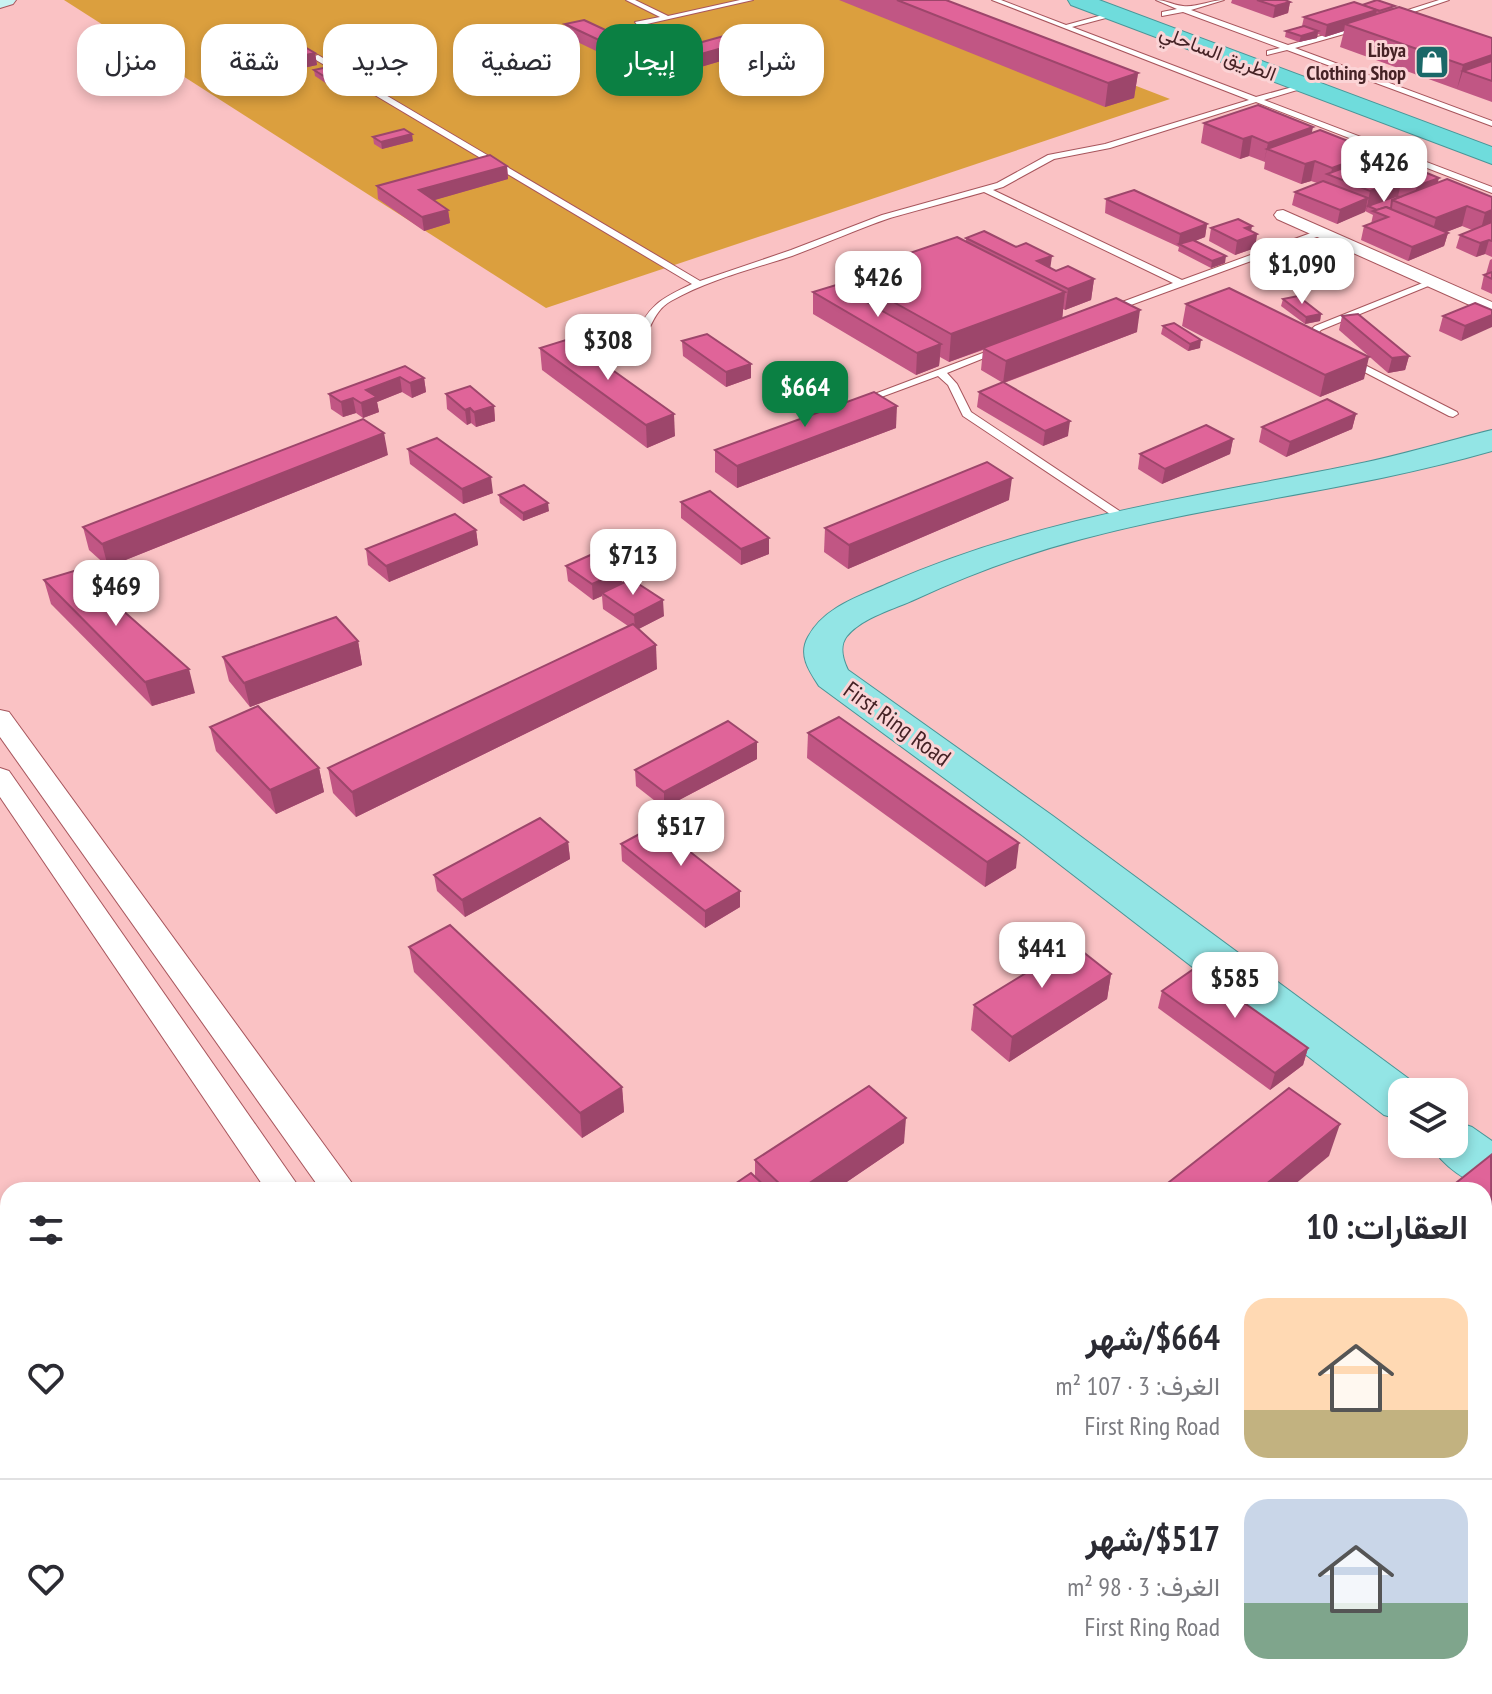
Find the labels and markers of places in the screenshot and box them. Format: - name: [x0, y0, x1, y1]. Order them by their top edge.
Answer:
- place label: Libya Clothing Shop: [1306, 37, 1406, 86]
- shop icon: Libya Clothing Shop: [1413, 43, 1451, 81]
- pin: $426: [1337, 136, 1431, 204]
- pin: $1,090: [1237, 238, 1367, 306]
- pin: $426: [831, 251, 925, 319]
- pin: $308: [561, 314, 655, 382]
- pin: $664: [758, 361, 852, 429]
- pin: $713: [586, 529, 680, 597]
- pin: $469: [69, 560, 163, 628]
- pin: $517: [634, 800, 728, 868]
- pin: $441: [995, 922, 1089, 990]
- pin: $585: [1188, 952, 1282, 1020]

